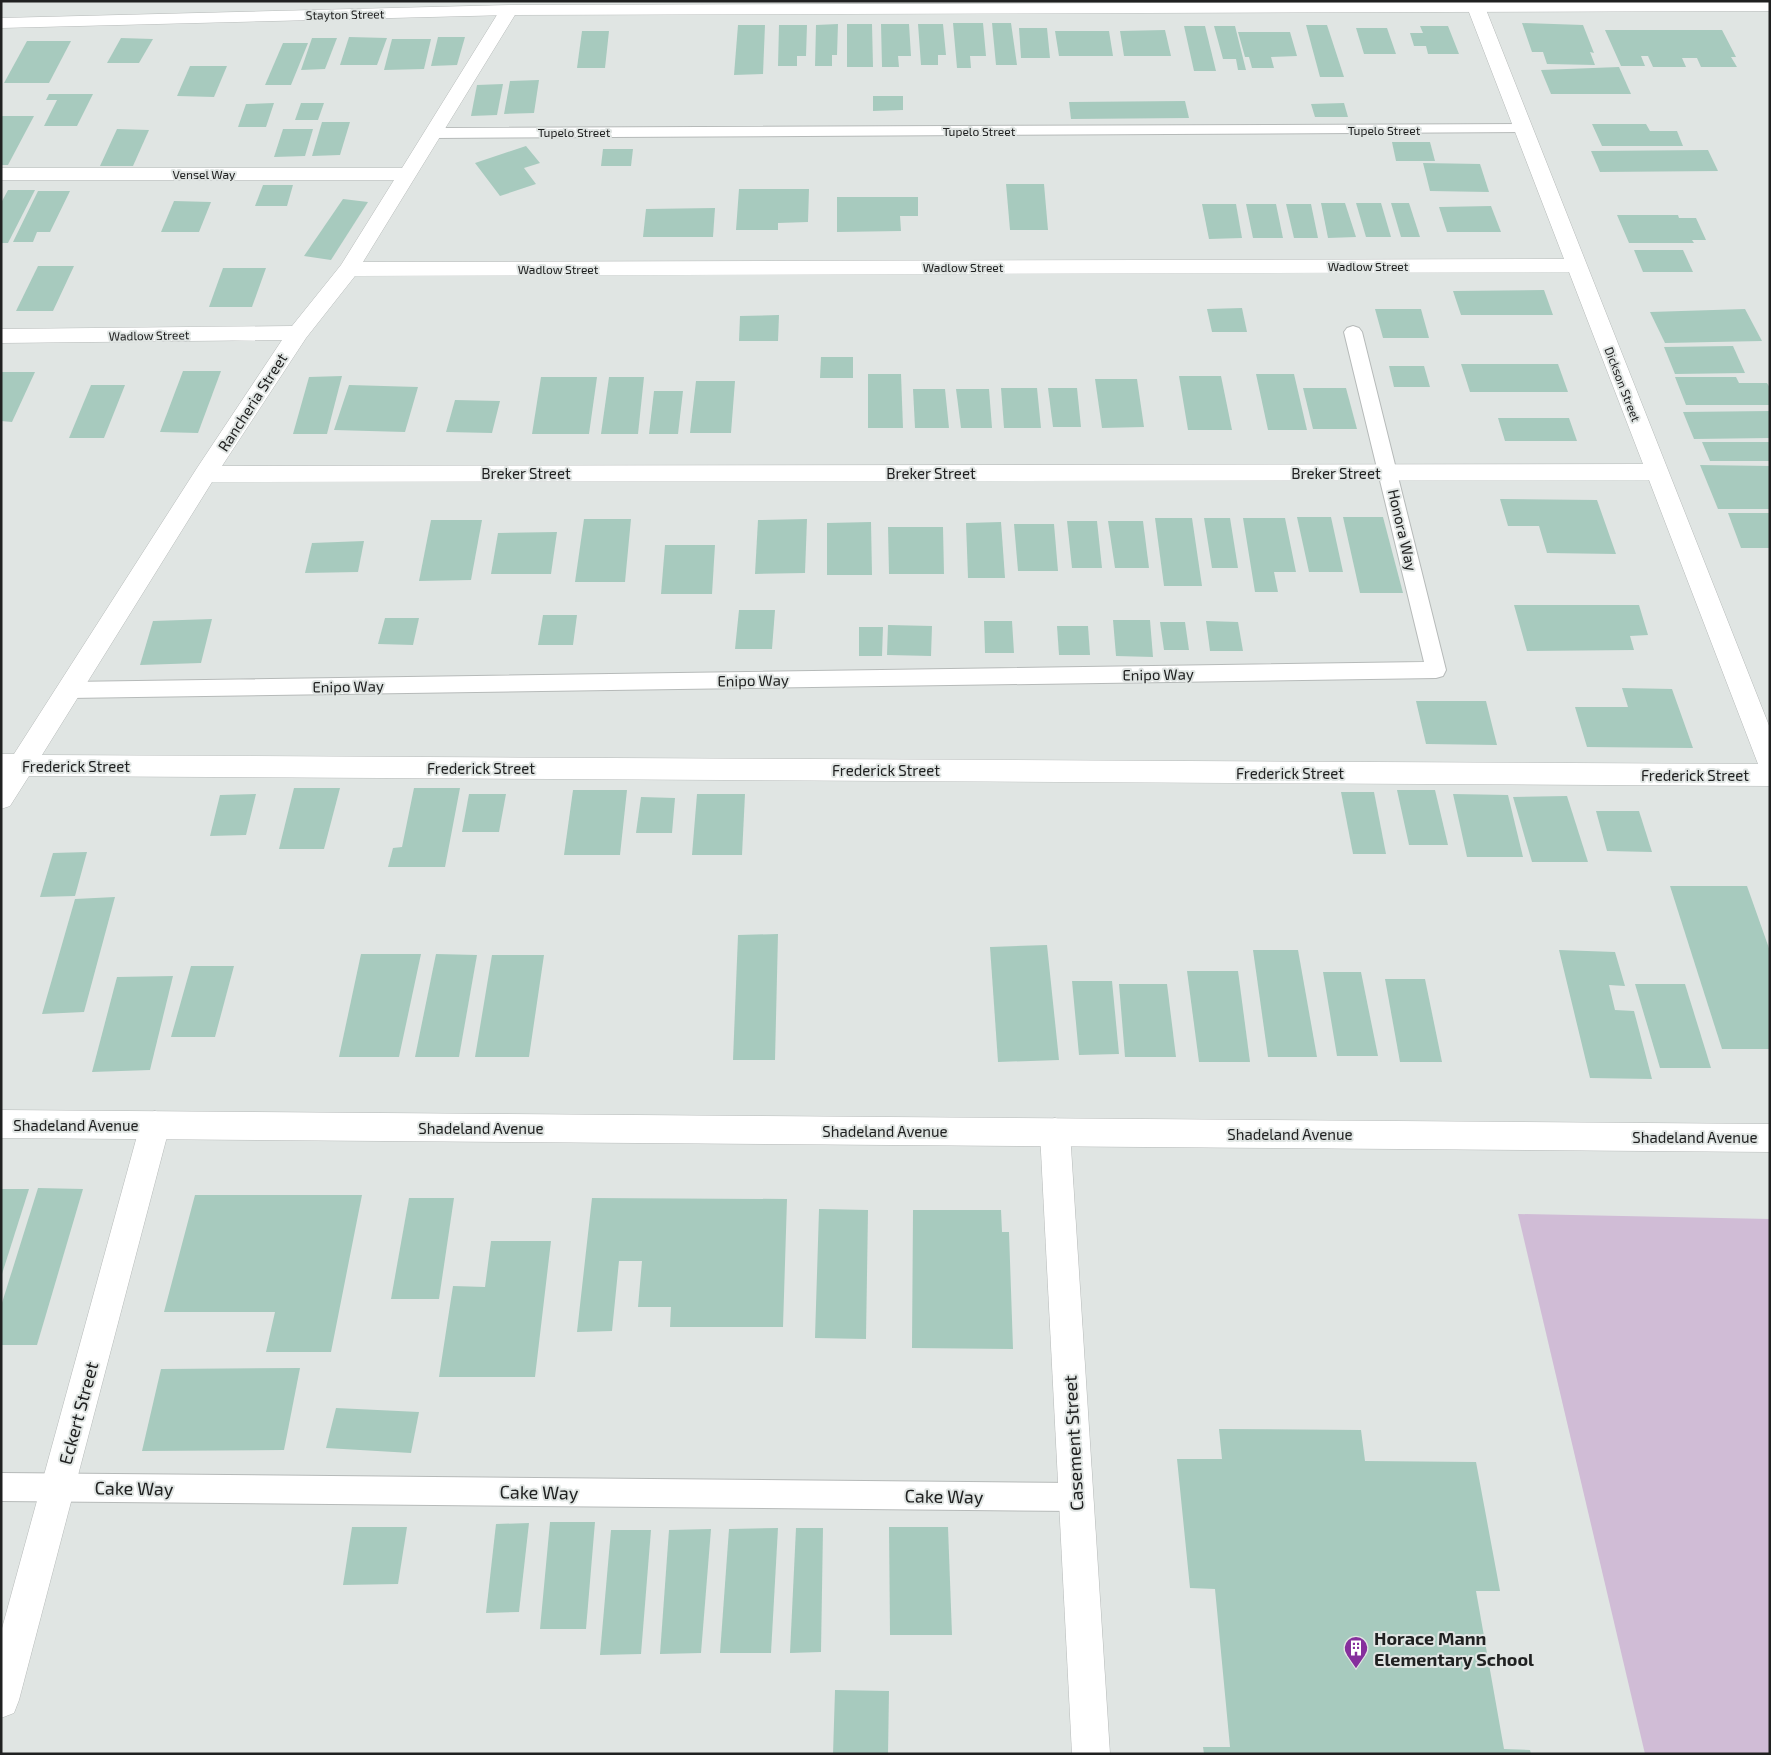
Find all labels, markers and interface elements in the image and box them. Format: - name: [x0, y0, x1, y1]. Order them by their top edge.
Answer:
- street label: Stayton Street: [306, 6, 385, 22]
- street label: Tupelo Street: [1348, 123, 1421, 137]
- street label: Tupelo Street: [943, 124, 1016, 138]
- street label: Tupelo Street: [538, 125, 611, 139]
- street label: Vensel Way: [173, 167, 236, 181]
- street label: Wadlow Street: [1328, 259, 1409, 273]
- street label: Wadlow Street: [923, 260, 1004, 274]
- street label: Wadlow Street: [518, 262, 599, 276]
- street label: Wadlow Street: [109, 327, 190, 343]
- street label: Dickson Street: [1602, 345, 1644, 424]
- street label: Rancheria Street: [214, 349, 291, 454]
- street label: Breker Street: [481, 464, 571, 482]
- street label: Breker Street: [886, 464, 976, 482]
- street label: Breker Street: [1291, 464, 1381, 482]
- street label: Honora Way: [1385, 487, 1421, 573]
- street label: Enipo Way: [1122, 664, 1194, 684]
- street label: Enipo Way: [717, 670, 789, 690]
- street label: Enipo Way: [312, 676, 384, 696]
- street label: Frederick Street: [22, 757, 130, 775]
- street label: Frederick Street: [427, 759, 535, 777]
- street label: Frederick Street: [832, 761, 940, 779]
- street label: Frederick Street: [1236, 764, 1344, 782]
- street label: Frederick Street: [1641, 766, 1749, 784]
- street label: Shadeland Avenue: [13, 1116, 139, 1134]
- street label: Shadeland Avenue: [418, 1119, 544, 1137]
- street label: Shadeland Avenue: [822, 1122, 948, 1140]
- street label: Shadeland Avenue: [1227, 1125, 1353, 1143]
- street label: Shadeland Avenue: [1632, 1128, 1758, 1146]
- street label: Eckert Street: [54, 1359, 102, 1467]
- street label: Casement Street: [1058, 1375, 1088, 1511]
- street label: Cake Way: [94, 1476, 174, 1500]
- street label: Cake Way: [499, 1480, 579, 1504]
- street label: Cake Way: [904, 1484, 984, 1508]
- place label: Horace Mann Elementary School: [1374, 1627, 1534, 1670]
- building icon: Horace Mann Elementary School: [1343, 1635, 1369, 1669]

